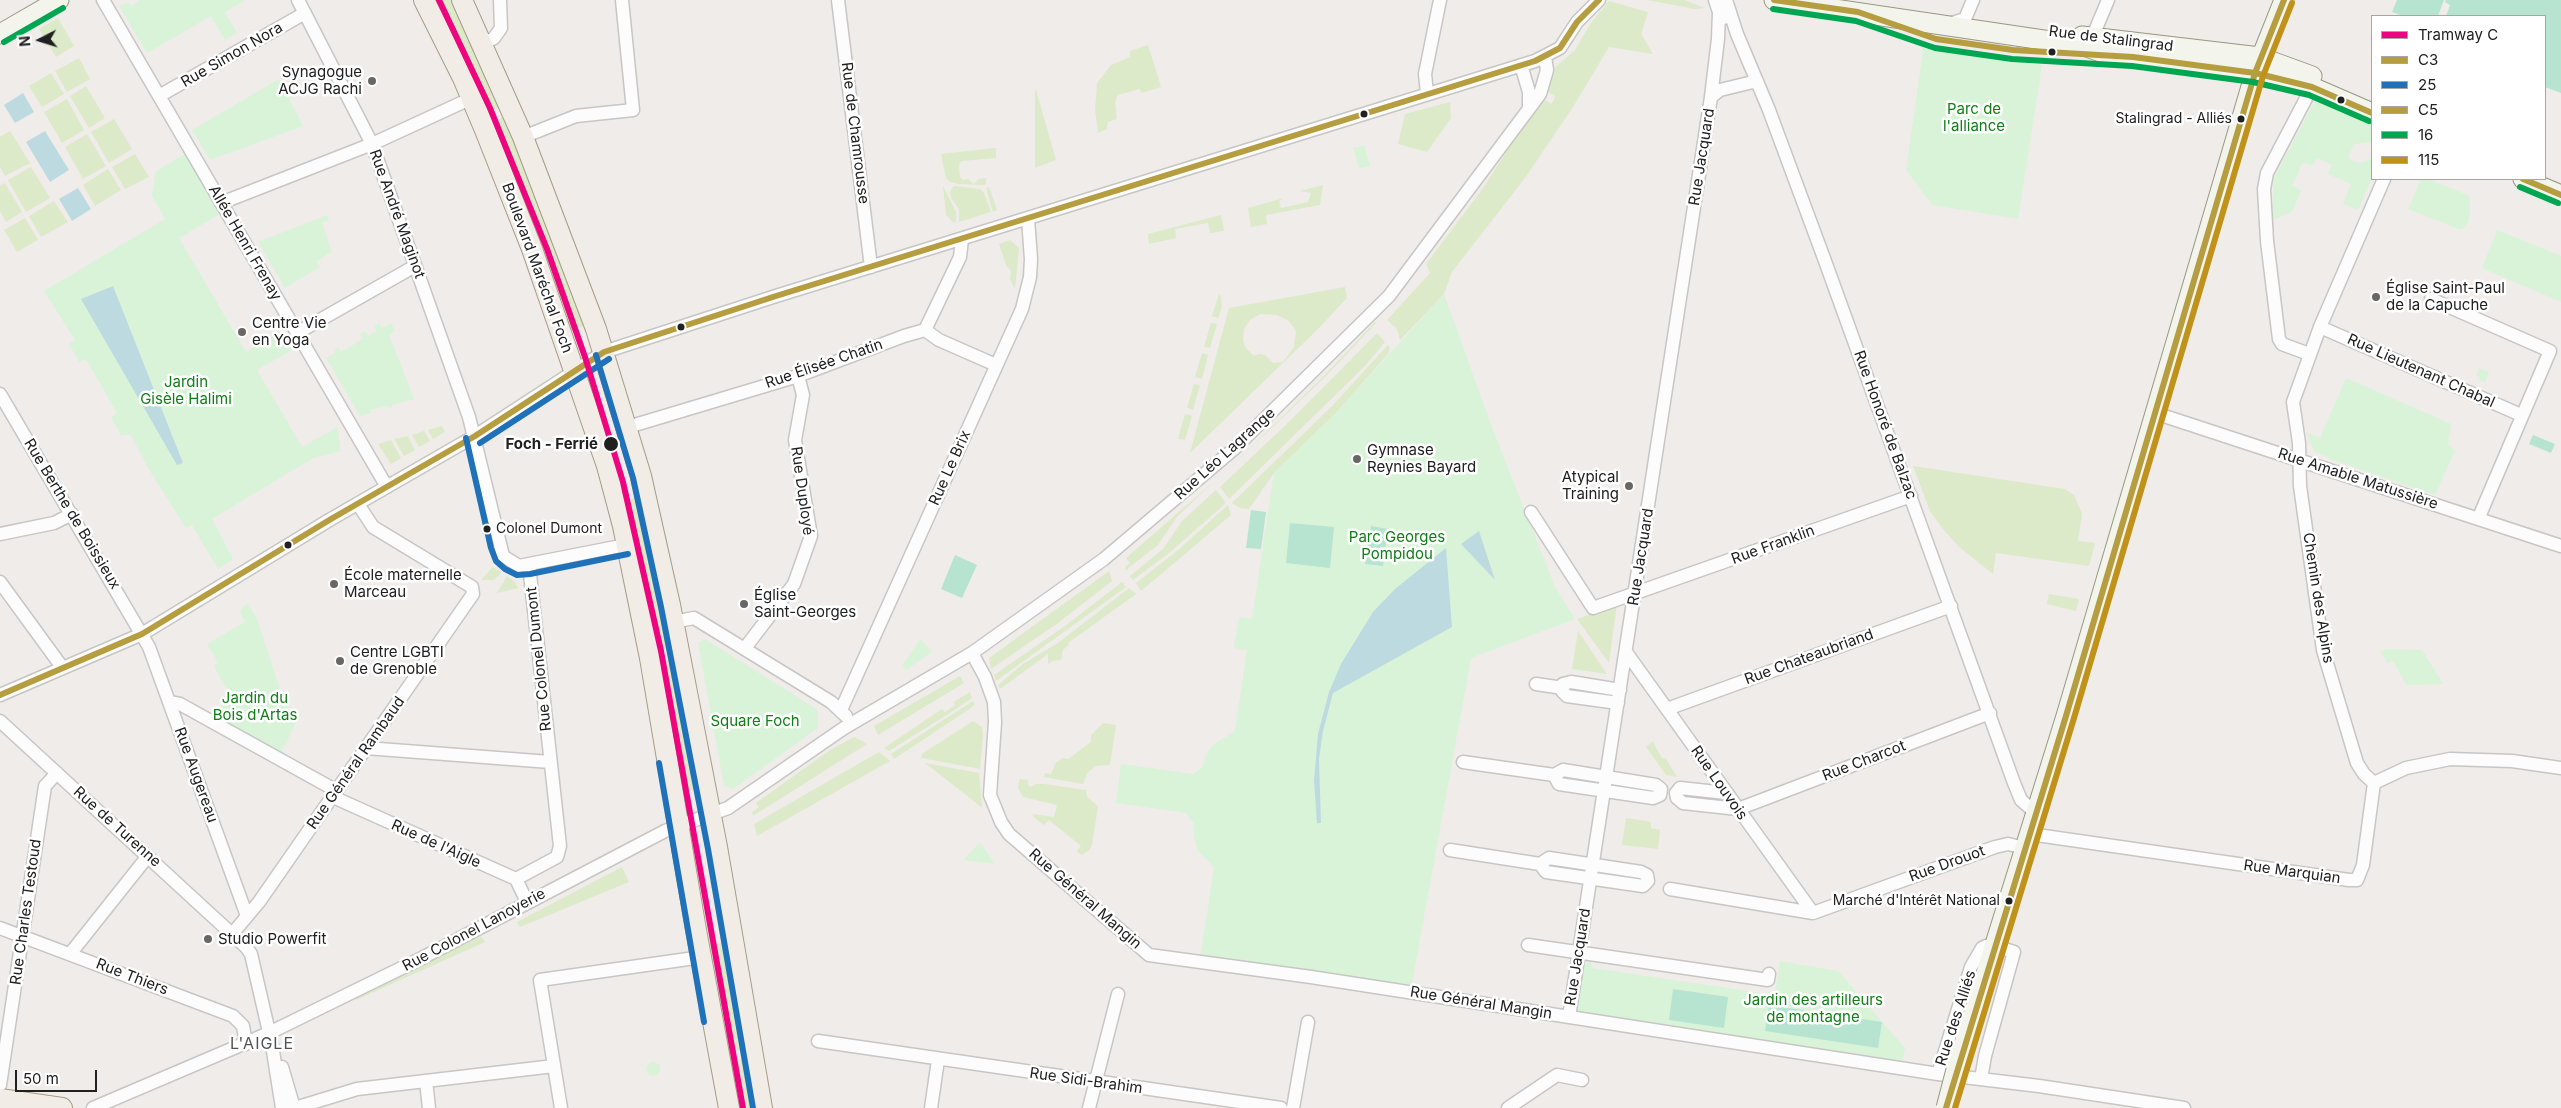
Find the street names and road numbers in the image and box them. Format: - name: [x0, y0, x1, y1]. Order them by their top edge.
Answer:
- street label: Rue Simon Nora: [178, 19, 286, 91]
- street label: Rue de Stalingrad: [2048, 22, 2174, 56]
- street label: Rue de Chamrousse: [837, 61, 873, 205]
- street label: Rue Jacquard: [1685, 107, 1719, 207]
- street label: Rue André Maginot: [365, 147, 429, 281]
- street label: Boulevard Maréchal Foch: [498, 180, 576, 356]
- street label: Allée Henri Frenay: [205, 182, 285, 304]
- street label: Rue Lieutenant Chabal: [2344, 330, 2498, 412]
- street label: Rue Élisée Chatin: [763, 335, 885, 393]
- street label: Rue Honoré de Balzac: [1850, 348, 1920, 502]
- street label: Rue Léo Lagrange: [1171, 404, 1279, 504]
- street label: Rue Le Brix: [925, 428, 975, 508]
- street label: Rue Berthe de Boissieux: [20, 435, 124, 593]
- street label: Rue Duployé: [787, 445, 817, 537]
- street label: Rue Amable Matussière: [2276, 445, 2440, 513]
- street label: Rue Jacquard: [1624, 507, 1658, 607]
- street label: Rue Franklin: [1729, 522, 1817, 568]
- street label: Chemin des Alpins: [2299, 531, 2337, 665]
- street label: Rue Colonel Dumont: [522, 586, 556, 732]
- street label: Rue Chateaubriand: [1742, 625, 1876, 689]
- street label: Rue Général Rambaud: [303, 693, 409, 833]
- street label: Rue Augereau: [170, 725, 222, 825]
- street label: Rue Charcot: [1820, 737, 1908, 785]
- street label: Rue Louvois: [1687, 742, 1751, 824]
- street label: Rue de Turenne: [69, 783, 165, 871]
- street label: Rue de l'Aigle: [388, 816, 484, 872]
- street label: Rue Charles Testoud: [7, 838, 45, 986]
- street label: Rue Drouot: [1907, 842, 1987, 886]
- street label: Rue Général Mangin: [1025, 845, 1145, 953]
- street label: Rue Marquian: [2242, 856, 2342, 888]
- street label: Rue Colonel Lanoyerie: [400, 885, 548, 975]
- street label: Rue Jacquard: [1561, 907, 1595, 1007]
- street label: Rue Thiers: [93, 955, 171, 999]
- street label: Rue des Alliés: [1932, 968, 1980, 1068]
- street label: Rue Général Mangin: [1409, 983, 1553, 1023]
- street label: Rue Sidi-Brahim: [1028, 1064, 1144, 1098]

